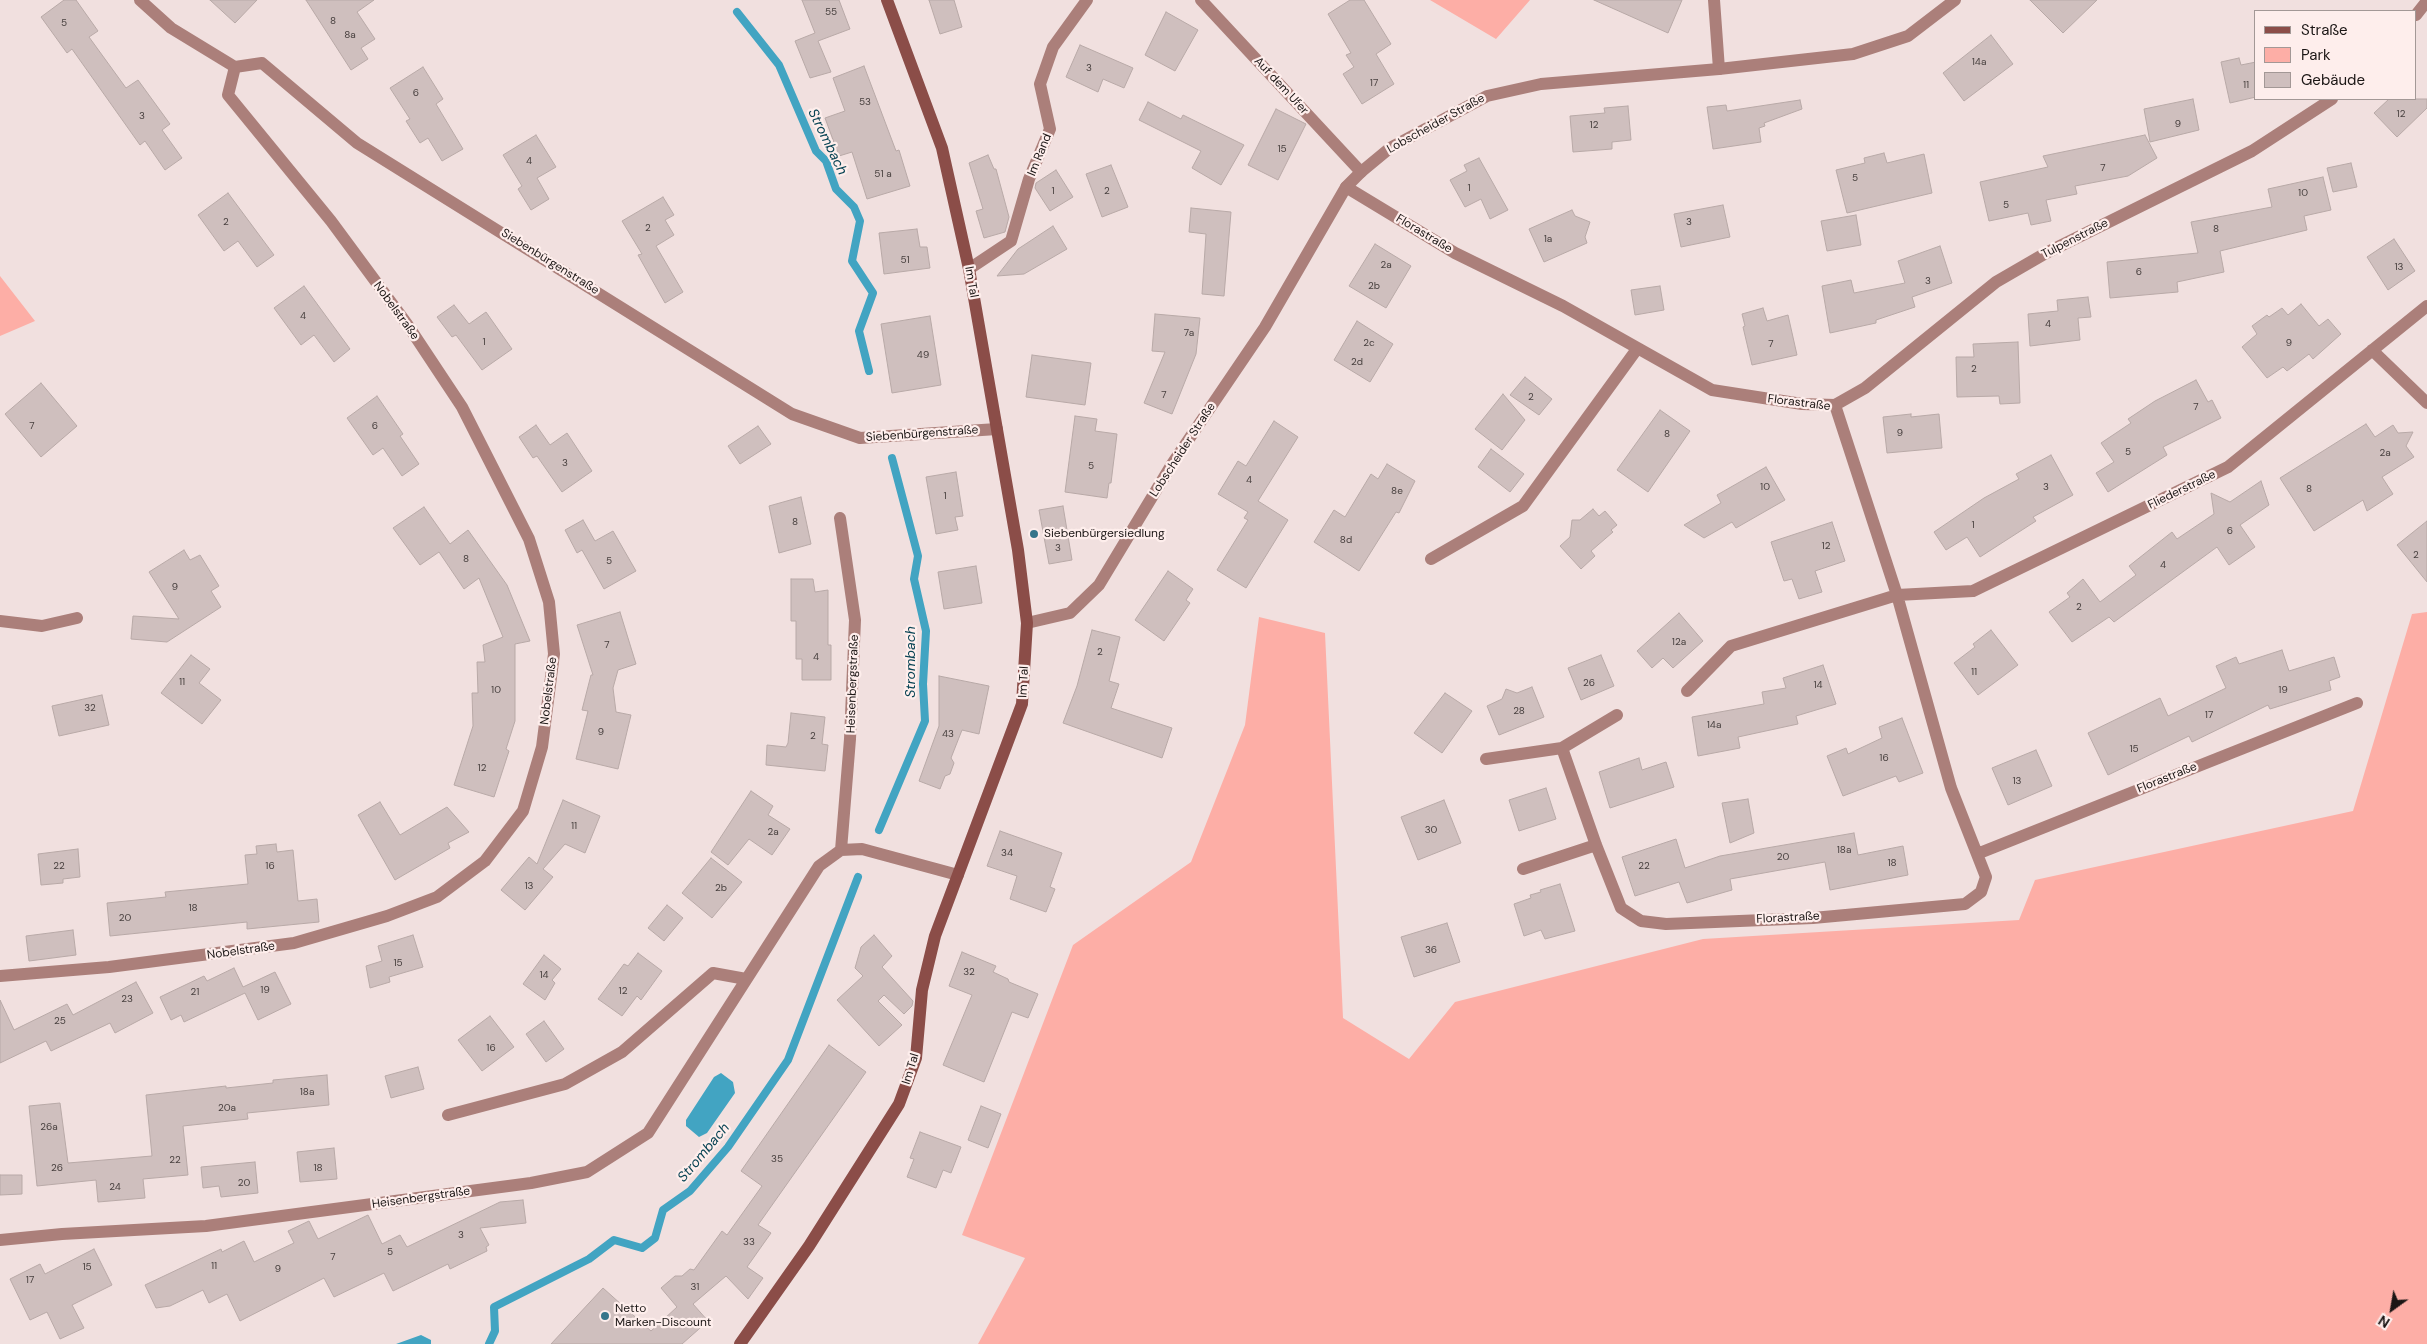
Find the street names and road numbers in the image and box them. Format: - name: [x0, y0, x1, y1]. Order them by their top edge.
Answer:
- street label: Auf dem Ufer: [1251, 54, 1311, 118]
- street label: Lobscheider Straße: [1385, 91, 1487, 157]
- street label: Im Rand: [1025, 132, 1055, 178]
- street label: Florastraße: [1393, 212, 1455, 256]
- street label: Tulpenstraße: [2039, 216, 2111, 262]
- street label: Siebenbürgenstraße: [498, 226, 602, 298]
- street label: Im Tal: [961, 265, 981, 299]
- street label: Nobelstraße: [370, 279, 422, 343]
- street label: Florastraße: [1767, 392, 1831, 414]
- street label: Lobscheider Straße: [1147, 400, 1219, 500]
- street label: Siebenbürgenstraße: [865, 423, 979, 445]
- street label: Fliederstraße: [2146, 467, 2218, 513]
- street label: Heisenbergstraße: [844, 634, 862, 734]
- street label: Nobelstraße: [538, 656, 560, 726]
- street label: Im Tal: [1016, 666, 1032, 698]
- street label: Florastraße: [2135, 759, 2199, 797]
- street label: Florastraße: [1756, 909, 1820, 927]
- street label: Nobelstraße: [206, 939, 276, 963]
- street label: Im Tal: [899, 1052, 923, 1086]
- street label: Heisenbergstraße: [371, 1184, 471, 1212]

